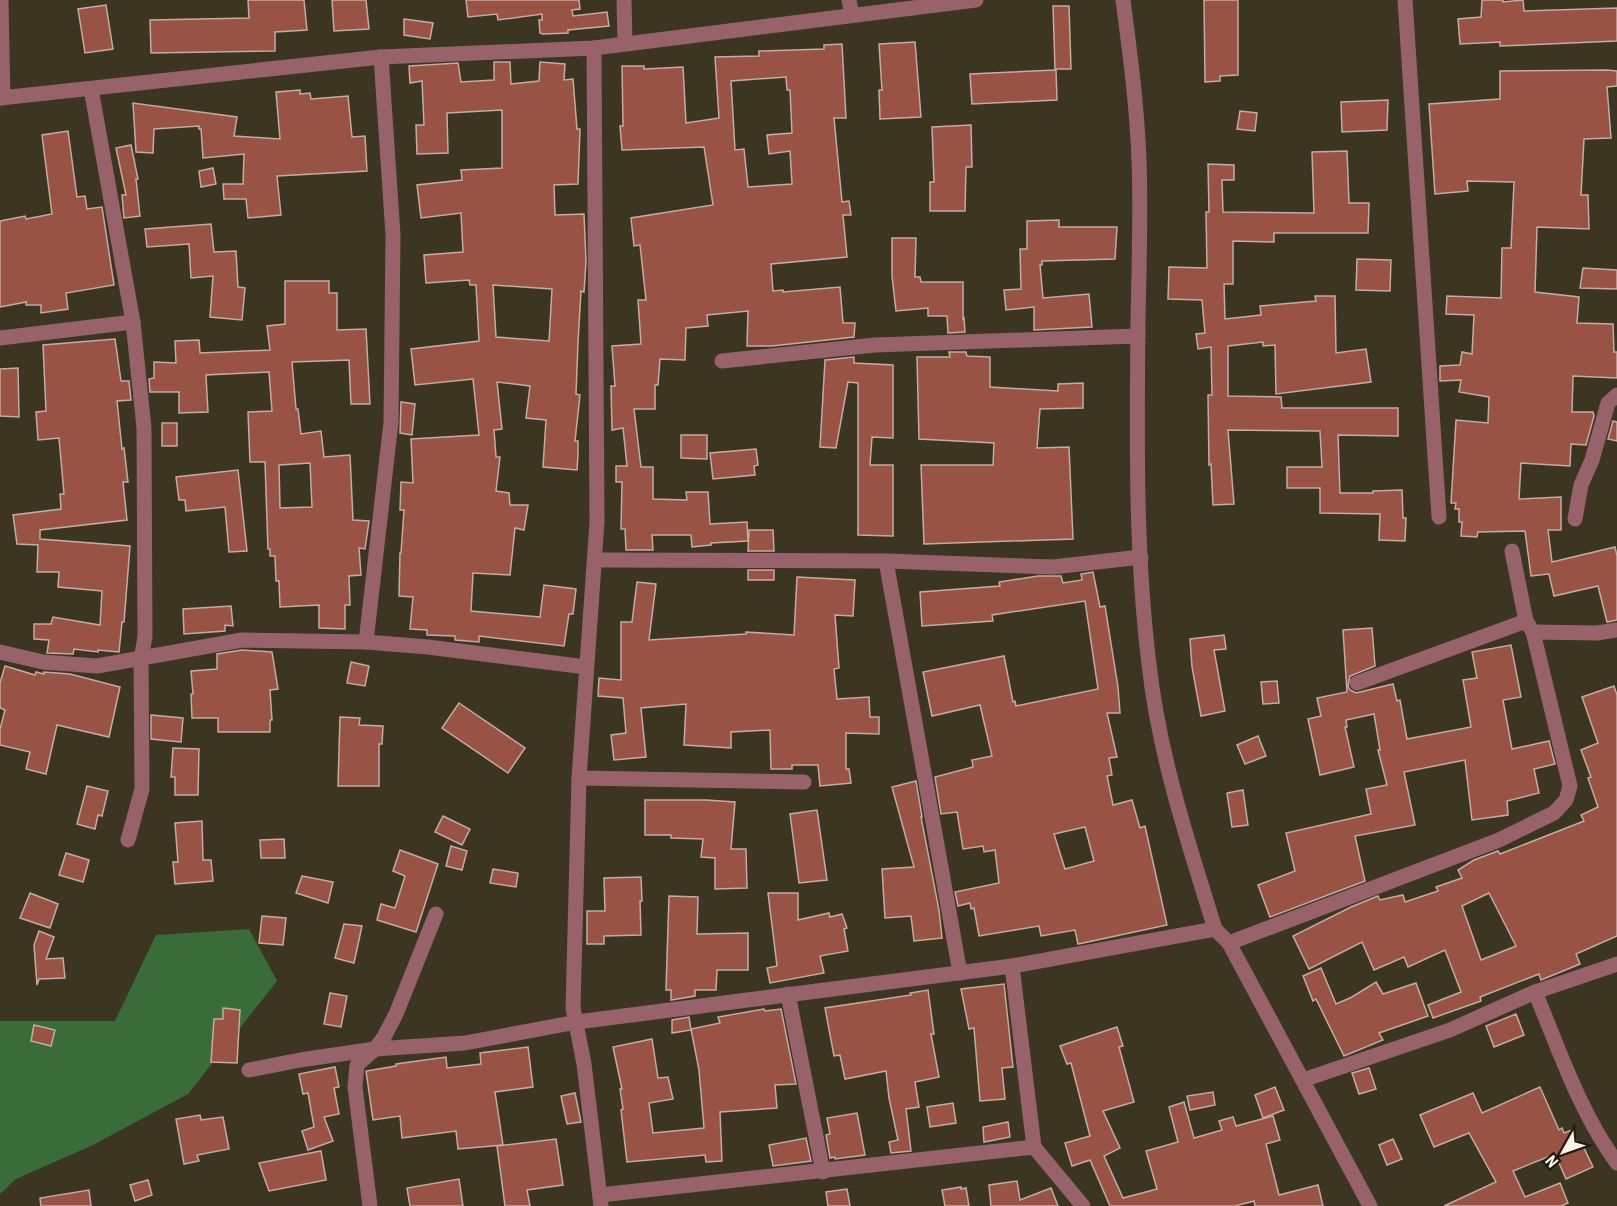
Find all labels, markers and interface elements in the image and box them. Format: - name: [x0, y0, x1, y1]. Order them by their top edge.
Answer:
- north arrow: [1533, 1122, 1593, 1182]
- text: N: [1541, 1151, 1562, 1171]

